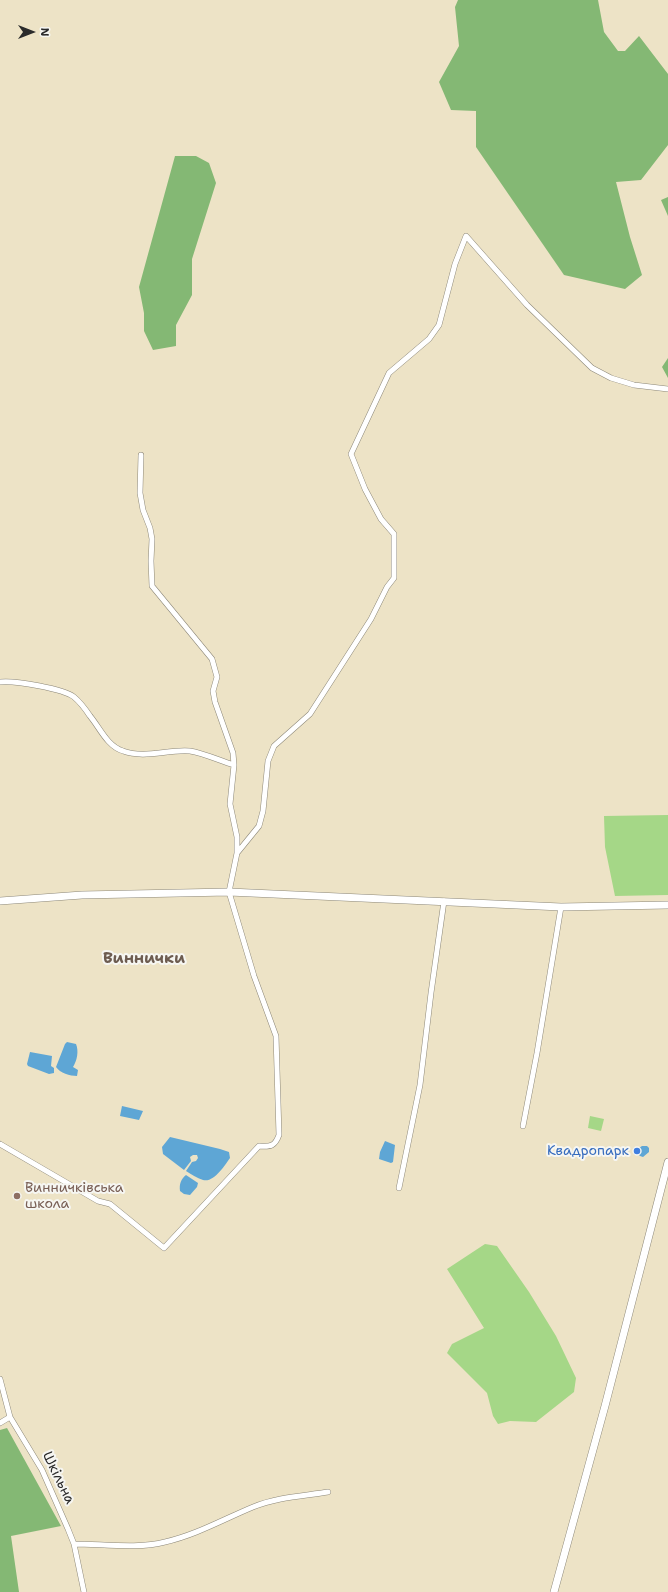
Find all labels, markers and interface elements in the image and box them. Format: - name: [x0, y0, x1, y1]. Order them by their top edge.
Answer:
- north arrow: [12, 12, 52, 52]
- text: N: [37, 28, 52, 36]
- district label: Виннички: [103, 949, 185, 969]
- place label: Квадропарк: [547, 1143, 629, 1159]
- marker: Квадропарк: [632, 1146, 642, 1156]
- place label: Винничківська школа: [25, 1180, 123, 1212]
- marker: Винничківська школа: [12, 1191, 22, 1201]
- street label: Шкільна: [38, 1449, 78, 1507]

